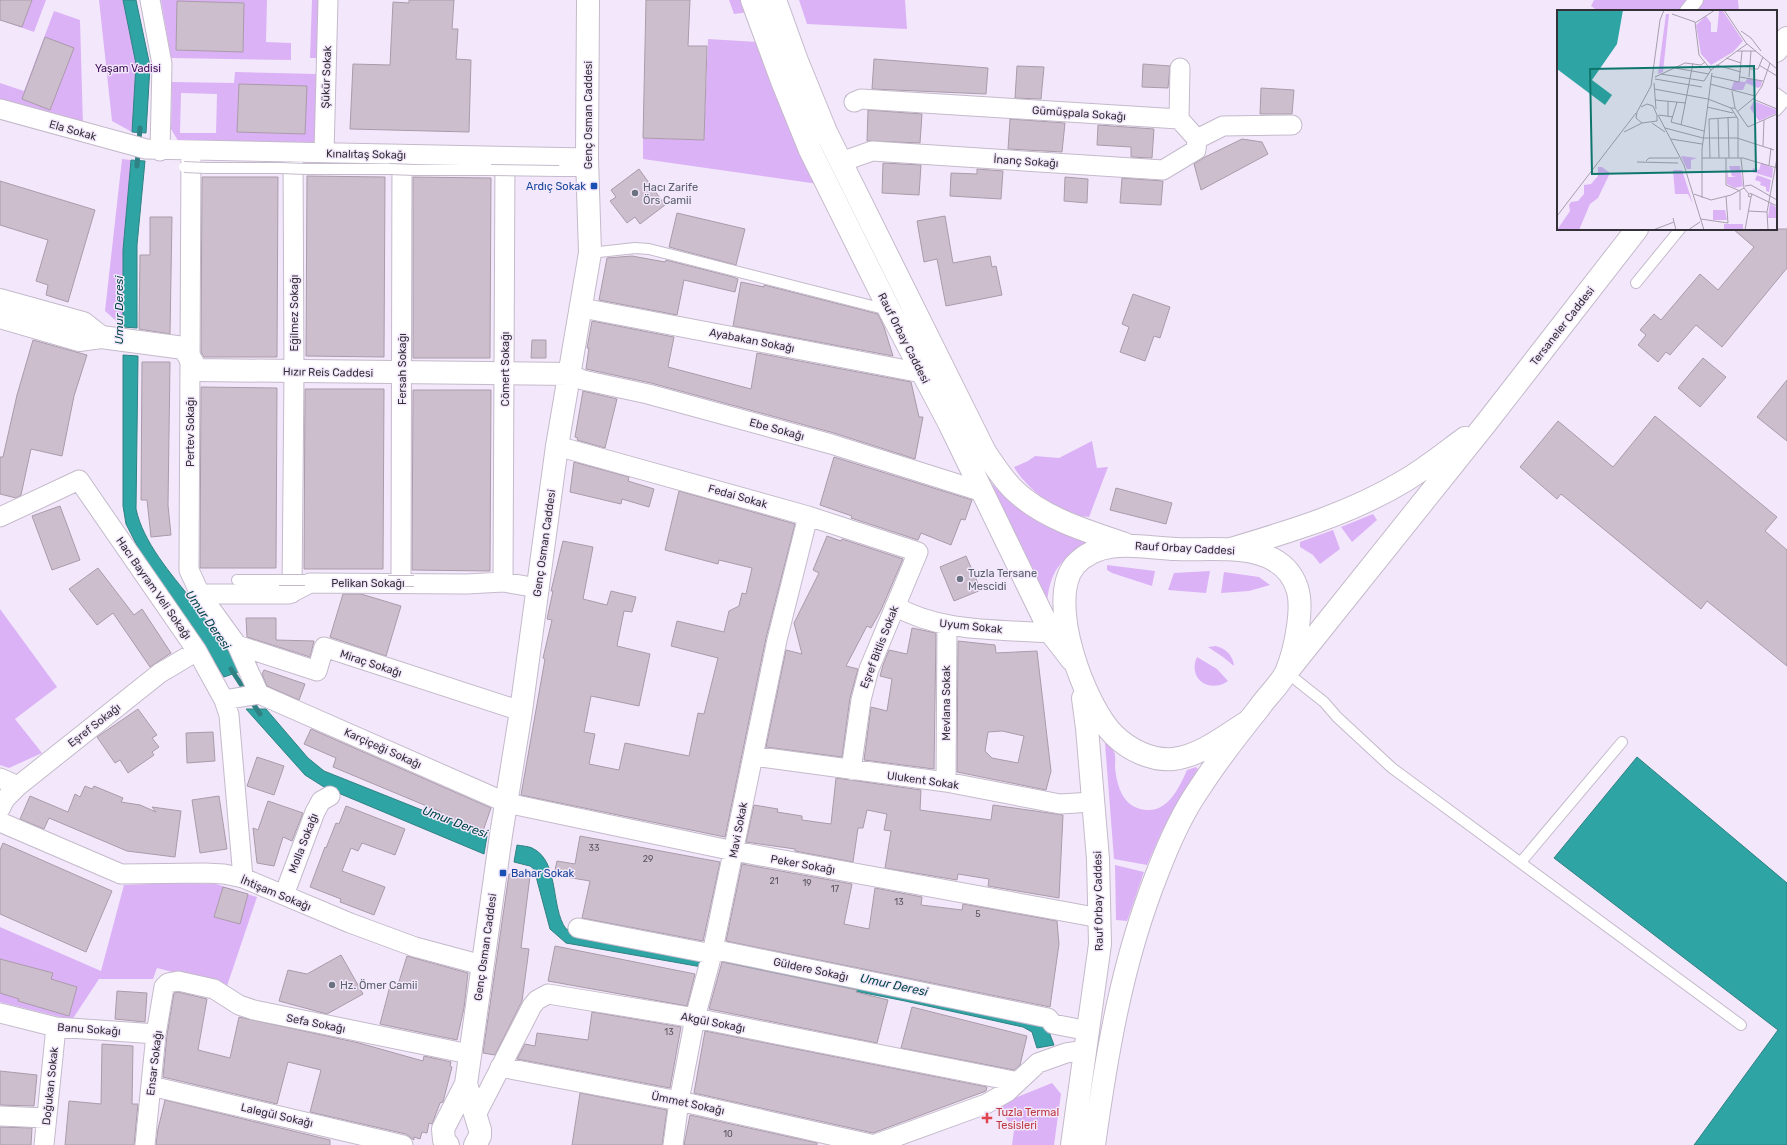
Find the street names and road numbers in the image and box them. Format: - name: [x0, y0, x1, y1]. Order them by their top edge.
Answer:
- street label: Şükür Sokak: [319, 45, 334, 109]
- street label: Genç Osman Caddesi: [582, 61, 595, 169]
- street label: Gümüşpala Sokağı: [1032, 104, 1126, 123]
- street label: Ela Sokak: [48, 118, 98, 144]
- street label: Kınalıtaş Sokağı: [326, 147, 406, 162]
- street label: İnanç Sokağı: [993, 152, 1059, 170]
- street label: Eğilmez Sokağı: [288, 275, 301, 351]
- street label: Tersaneler Caddesi: [1528, 284, 1597, 368]
- street label: Rauf Orbay Caddesi: [875, 291, 932, 386]
- street label: Ayabakan Sokağı: [708, 326, 796, 355]
- street label: Cömert Sokağı: [499, 332, 512, 406]
- street label: Fersah Sokağı: [396, 333, 409, 405]
- street label: Hızır Reis Caddesi: [283, 365, 373, 380]
- street label: Pertev Sokağı: [184, 397, 197, 467]
- street label: Ebe Sokağı: [748, 416, 806, 443]
- street label: Fedai Sokak: [707, 482, 769, 511]
- street label: Genç Osman Caddesi: [531, 489, 558, 598]
- street label: Hacı Bayram Veli Sokağı: [113, 535, 194, 642]
- street label: Rauf Orbay Caddesi: [1135, 539, 1235, 558]
- street label: Pelikan Sokağı: [331, 577, 405, 590]
- street label: Eşref Bitlis Sokak: [858, 604, 901, 690]
- street label: Uyum Sokak: [939, 617, 1003, 636]
- street label: Miraç Sokağı: [338, 647, 403, 680]
- street label: Mevlana Sokak: [940, 665, 953, 741]
- street label: Eşref Sokağı: [65, 701, 123, 750]
- street label: Karçiçeği Sokağı: [342, 726, 424, 771]
- street label: Ulukent Sokak: [886, 769, 960, 792]
- street label: Mavi Sokak: [727, 801, 750, 859]
- street label: Molla Sokağı: [286, 811, 321, 875]
- street label: Rauf Orbay Caddesi: [1091, 851, 1106, 951]
- street label: Peker Sokağı: [770, 852, 836, 877]
- street label: İhtişam Sokağı: [239, 873, 313, 913]
- street label: Genç Osman Caddesi: [472, 893, 499, 1002]
- street label: Güldere Sokağı: [772, 955, 850, 984]
- street label: Akgül Sokağı: [680, 1010, 746, 1035]
- street label: Sefa Sokağı: [285, 1011, 347, 1036]
- street label: Banu Sokağı: [57, 1021, 121, 1038]
- street label: Ensar Sokağı: [144, 1030, 165, 1096]
- street label: Doğukan Sokak: [40, 1046, 61, 1126]
- street label: Ümmet Sokağı: [650, 1089, 726, 1118]
- street label: Lalegül Sokağı: [240, 1101, 314, 1130]

